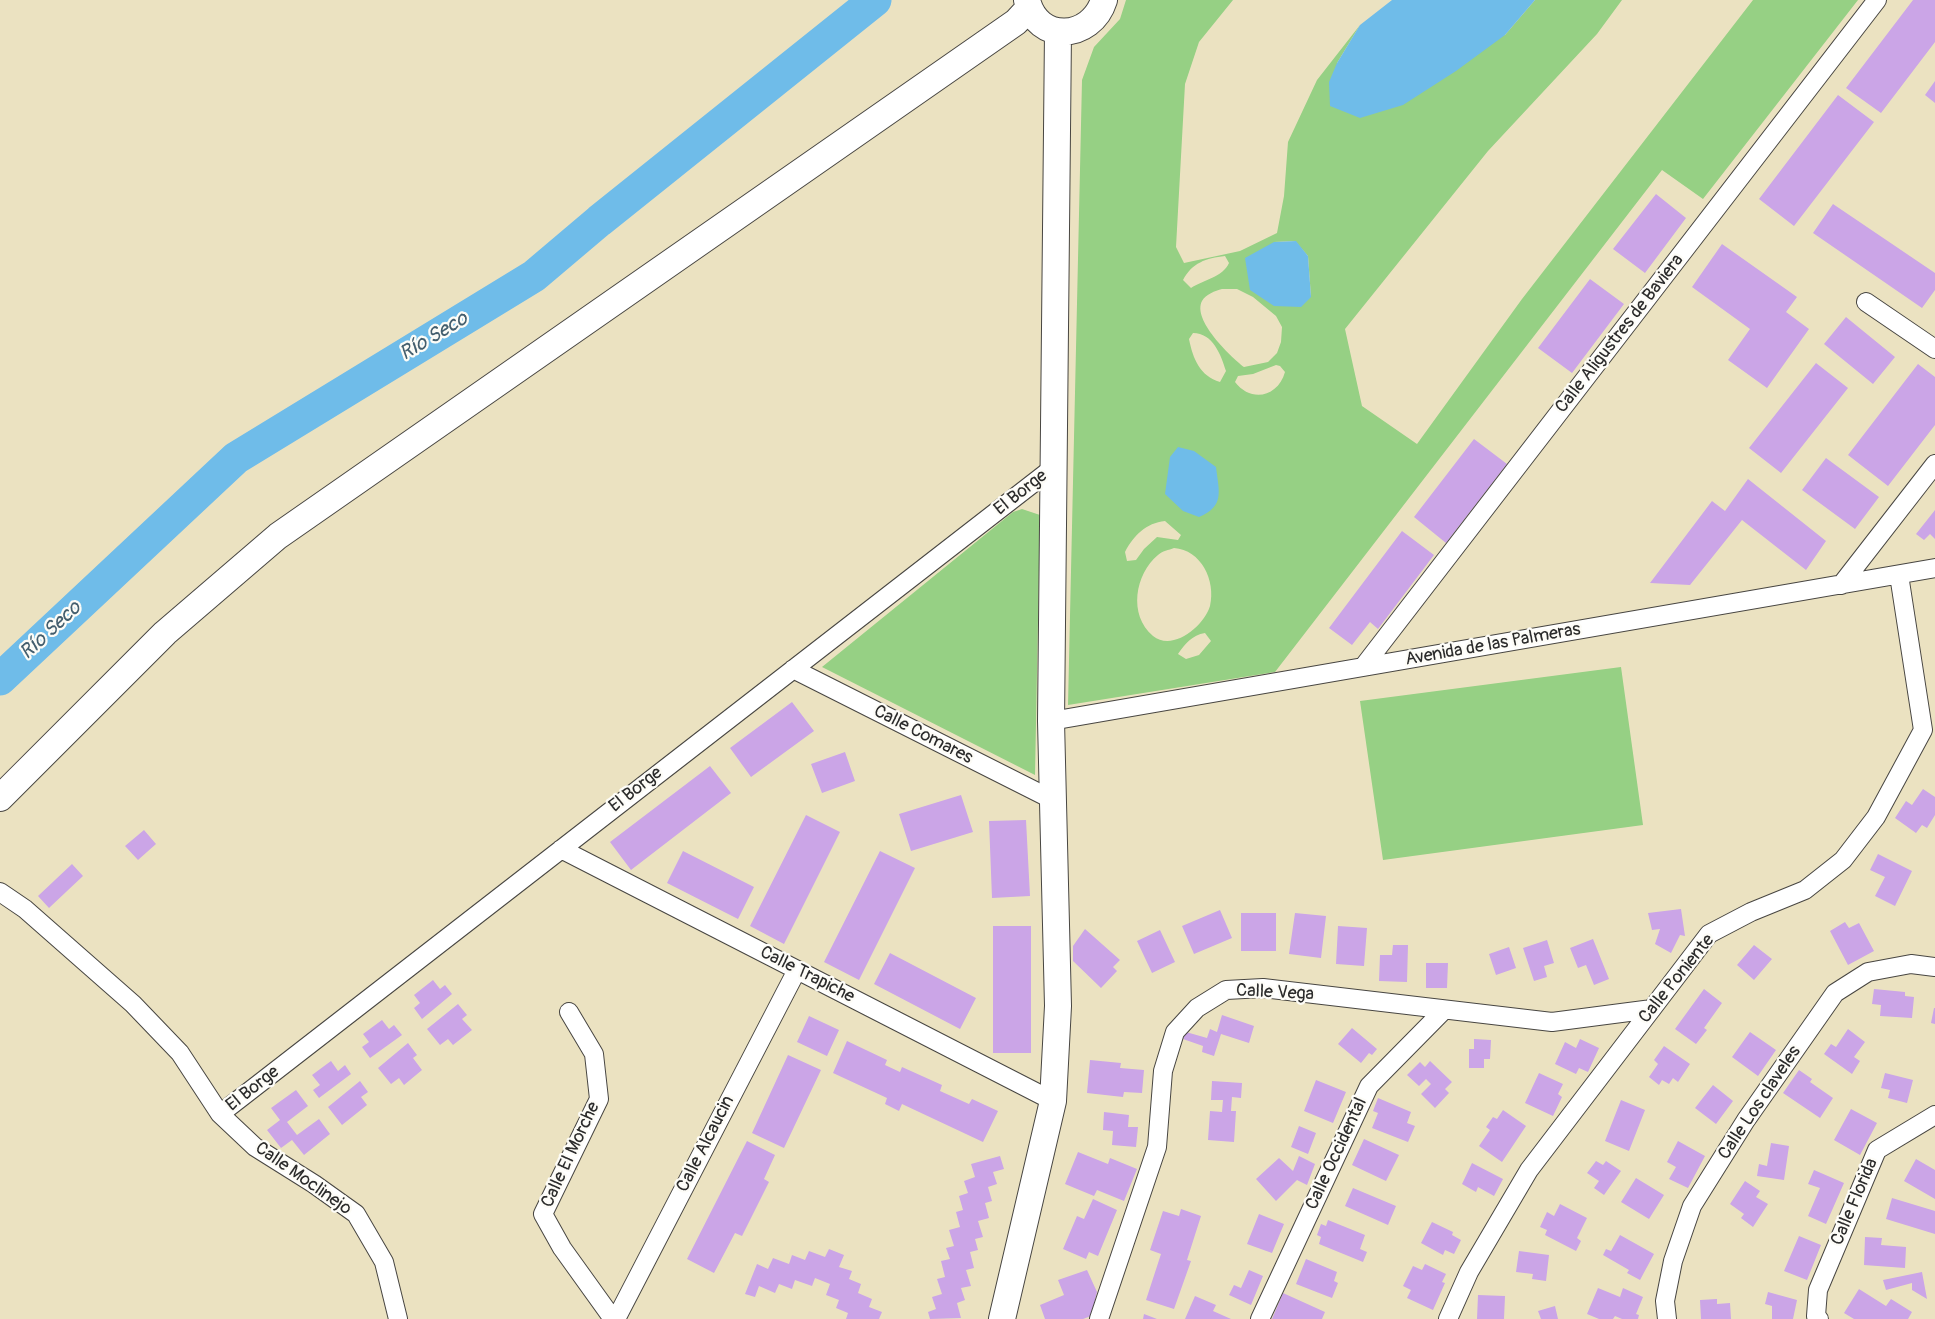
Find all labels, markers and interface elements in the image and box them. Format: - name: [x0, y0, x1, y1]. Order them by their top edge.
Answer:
- street label: Calle Aligustres de Baviera: [1551, 250, 1689, 418]
- water label: Río Seco: [396, 307, 472, 367]
- street label: El Borge: [990, 465, 1052, 521]
- water label: Río Seco: [16, 597, 86, 665]
- street label: Avenida de las Palmeras: [1404, 619, 1582, 671]
- street label: Calle Comares: [870, 701, 976, 769]
- street label: El Borge: [605, 762, 667, 818]
- street label: Calle Poniente: [1635, 930, 1719, 1028]
- street label: Calle Trapiche: [756, 942, 858, 1008]
- street label: Calle Vega: [1236, 980, 1314, 1006]
- street label: Calle Los claveles: [1714, 1042, 1806, 1164]
- street label: El Borge: [222, 1061, 284, 1117]
- street label: Calle Alcaucin: [672, 1092, 740, 1196]
- street label: Calle Occidental: [1302, 1095, 1372, 1213]
- street label: Calle El Morche: [537, 1099, 605, 1211]
- street label: Calle Moclinejo: [251, 1138, 355, 1220]
- street label: Calle Florida: [1827, 1155, 1883, 1249]

